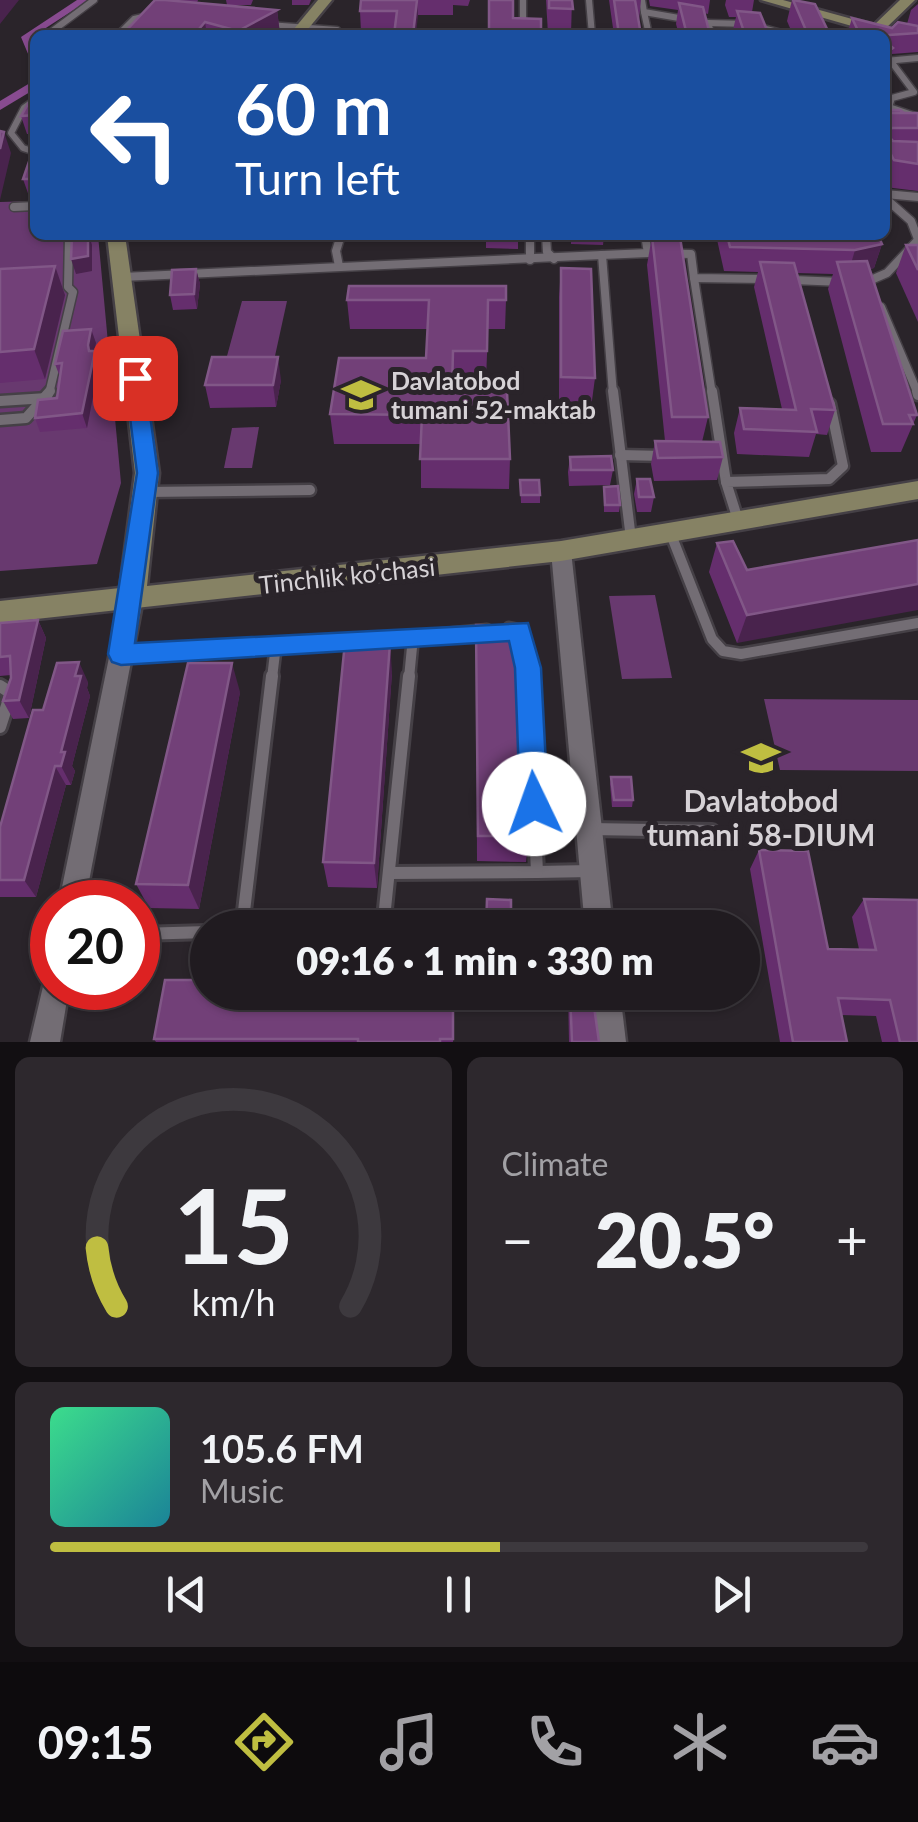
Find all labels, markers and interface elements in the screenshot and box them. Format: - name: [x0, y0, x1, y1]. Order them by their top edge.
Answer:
- text: 60 m: [235, 66, 392, 150]
- icon: left: [70, 70, 200, 200]
- text: Turn left: [235, 151, 400, 205]
- pin: [93, 336, 178, 421]
- icon: arrive: [108, 351, 163, 406]
- place label: Davlatobod tumani 52-maktab: [391, 365, 596, 424]
- school or university icon: Davlatobod tumani 52-maktab: [340, 374, 382, 416]
- street label: Tinchlik ko'chasi: [257, 551, 436, 599]
- school or university icon: Davlatobod tumani 58-DIUM: [740, 737, 782, 779]
- position arrow: [482, 752, 586, 856]
- place label: Davlatobod tumani 58-DIUM: [647, 782, 875, 852]
- speed limit sign: 20: [30, 880, 160, 1010]
- text: 09:16 · 1 min · 330 m: [296, 937, 654, 983]
- text: Climate: [502, 1144, 608, 1183]
- text: 15: [173, 1161, 294, 1286]
- text: 20.5°: [595, 1194, 775, 1284]
- text: −: [502, 1206, 533, 1272]
- text: +: [836, 1206, 868, 1272]
- text: km/h: [191, 1281, 275, 1324]
- text: 105.6 FM: [200, 1425, 364, 1471]
- text: Music: [200, 1471, 284, 1510]
- icon: previous: [159, 1567, 214, 1622]
- icon: pause: [431, 1567, 486, 1622]
- icon: next: [704, 1567, 759, 1622]
- icon: directions: [229, 1707, 299, 1777]
- icon: music: [374, 1707, 444, 1777]
- icon: phone: [520, 1707, 590, 1777]
- icon: climate: [665, 1707, 735, 1777]
- icon: car: [810, 1707, 880, 1777]
- text: 09:15: [38, 1715, 154, 1769]

